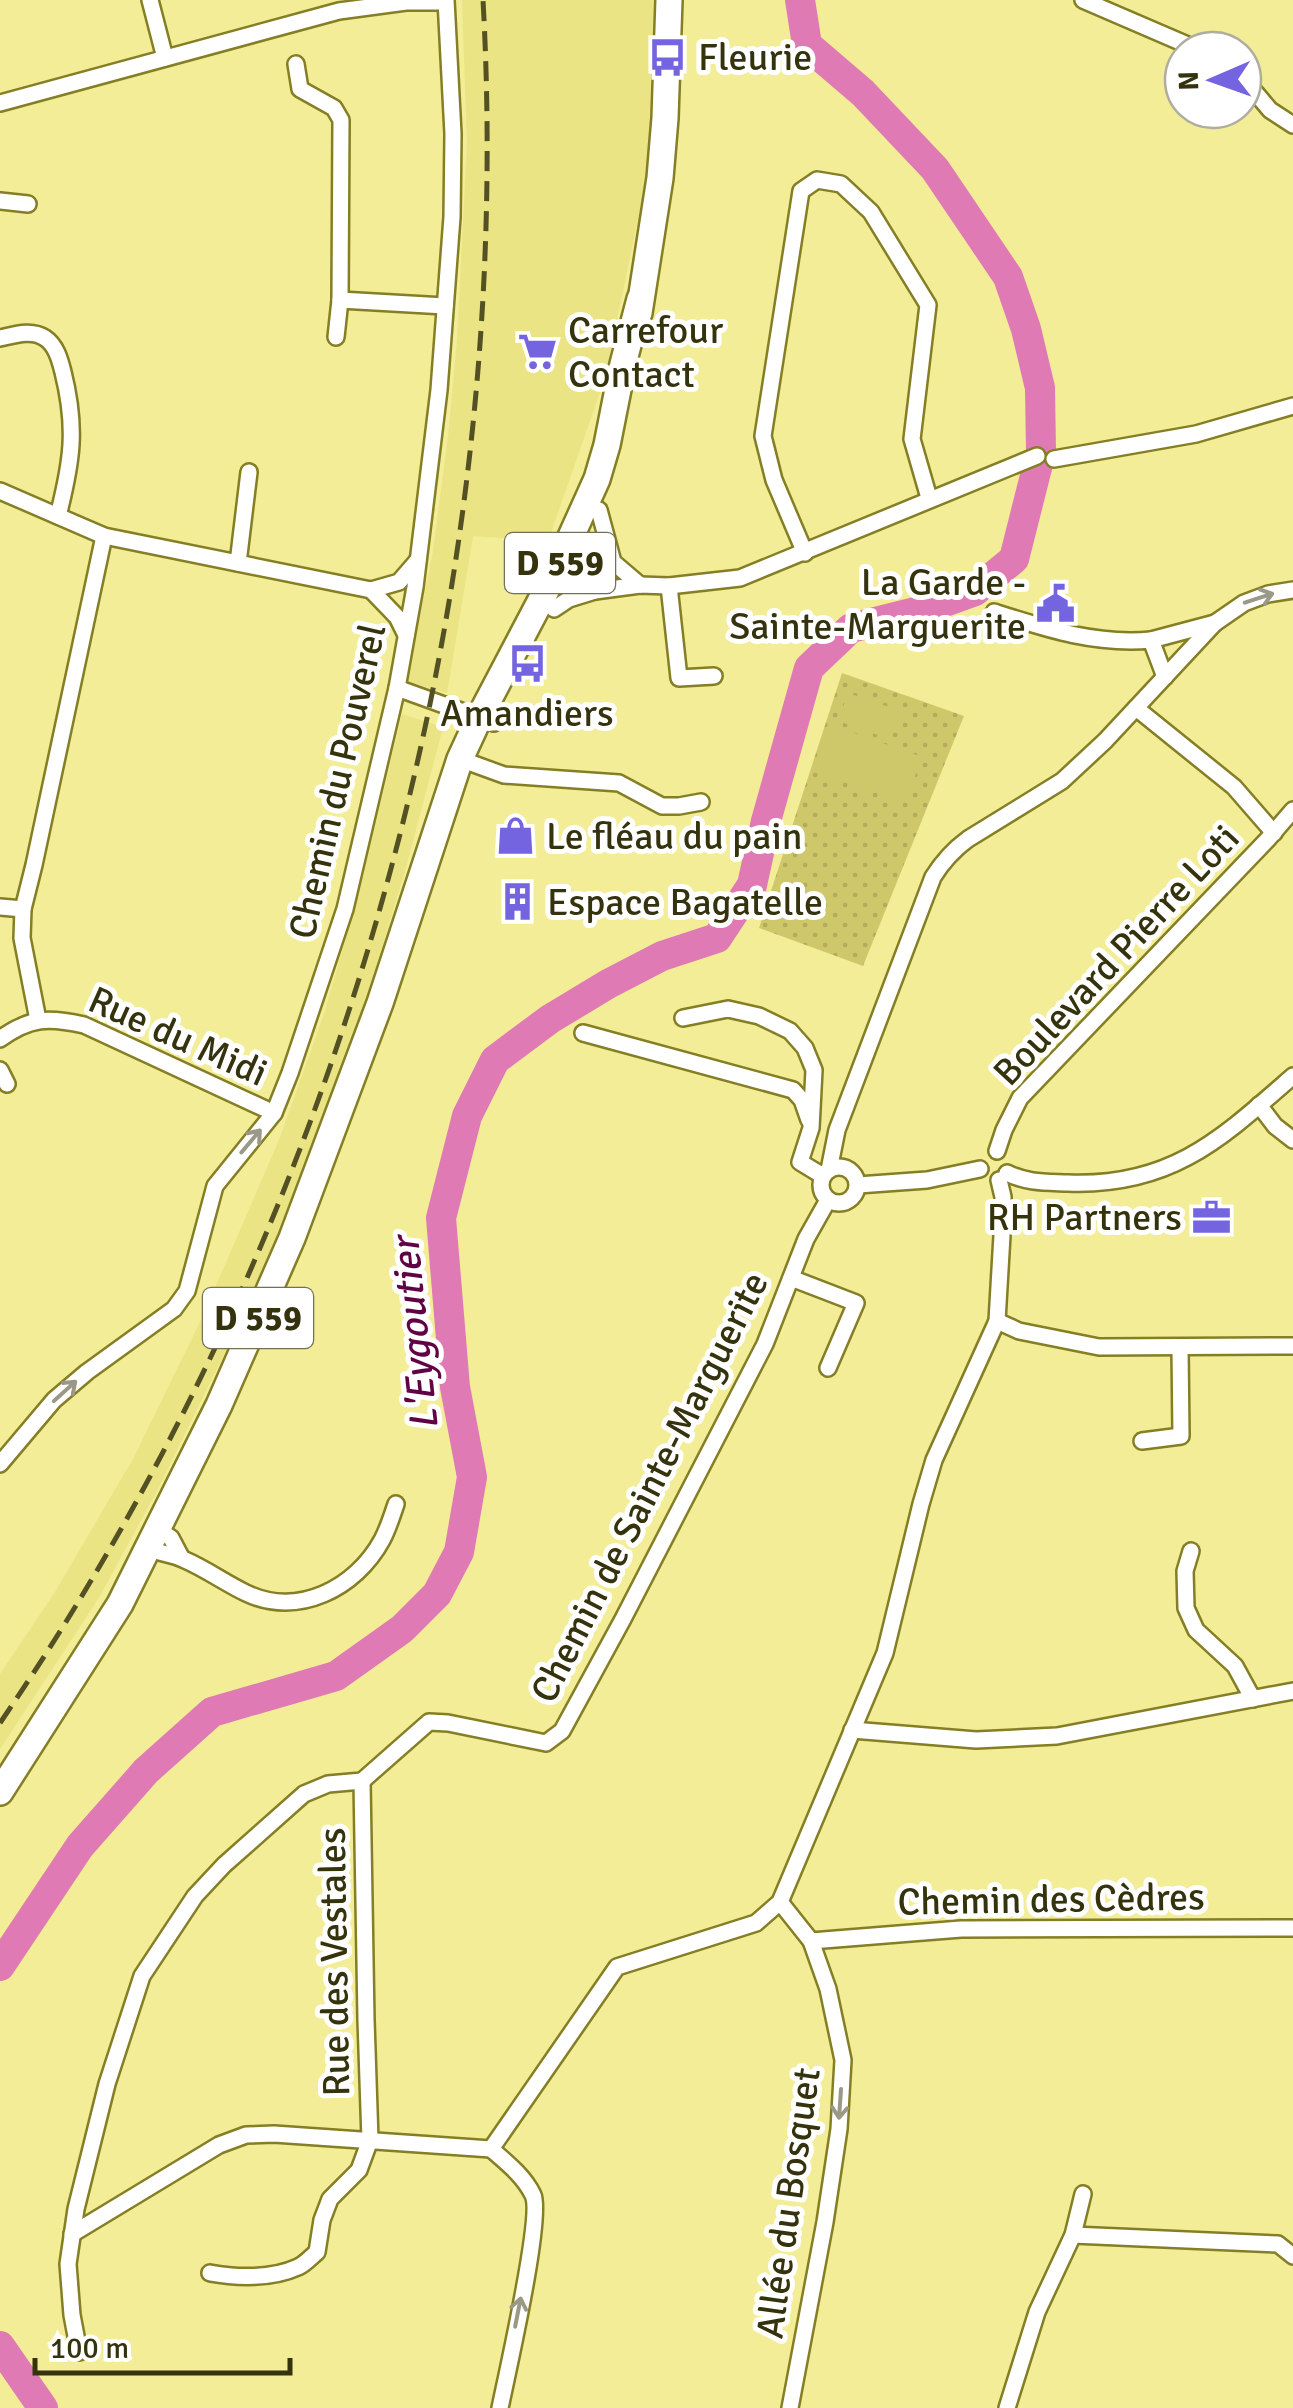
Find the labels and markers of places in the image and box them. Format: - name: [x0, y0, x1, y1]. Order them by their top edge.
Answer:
- place label: Fleurie: [698, 34, 812, 81]
- bus stop icon: Fleurie: [647, 36, 689, 78]
- place label: Carrefour Contact: [568, 307, 723, 398]
- supermarket icon: Carrefour Contact: [517, 331, 559, 373]
- place label: La Garde - Sainte-Marguerite: [729, 559, 1026, 650]
- public building icon: La Garde - Sainte-Marguerite: [1035, 583, 1077, 625]
- bus stop icon: Amandiers: [506, 643, 548, 685]
- place label: Amandiers: [440, 690, 614, 737]
- place label: Le fléau du pain: [546, 813, 803, 860]
- shop icon: Le fléau du pain: [495, 815, 537, 857]
- place label: Espace Bagatelle: [547, 879, 823, 926]
- building icon: Espace Bagatelle: [496, 881, 538, 923]
- place label: RH Partners: [987, 1194, 1182, 1241]
- office icon: RH Partners: [1191, 1196, 1233, 1238]

